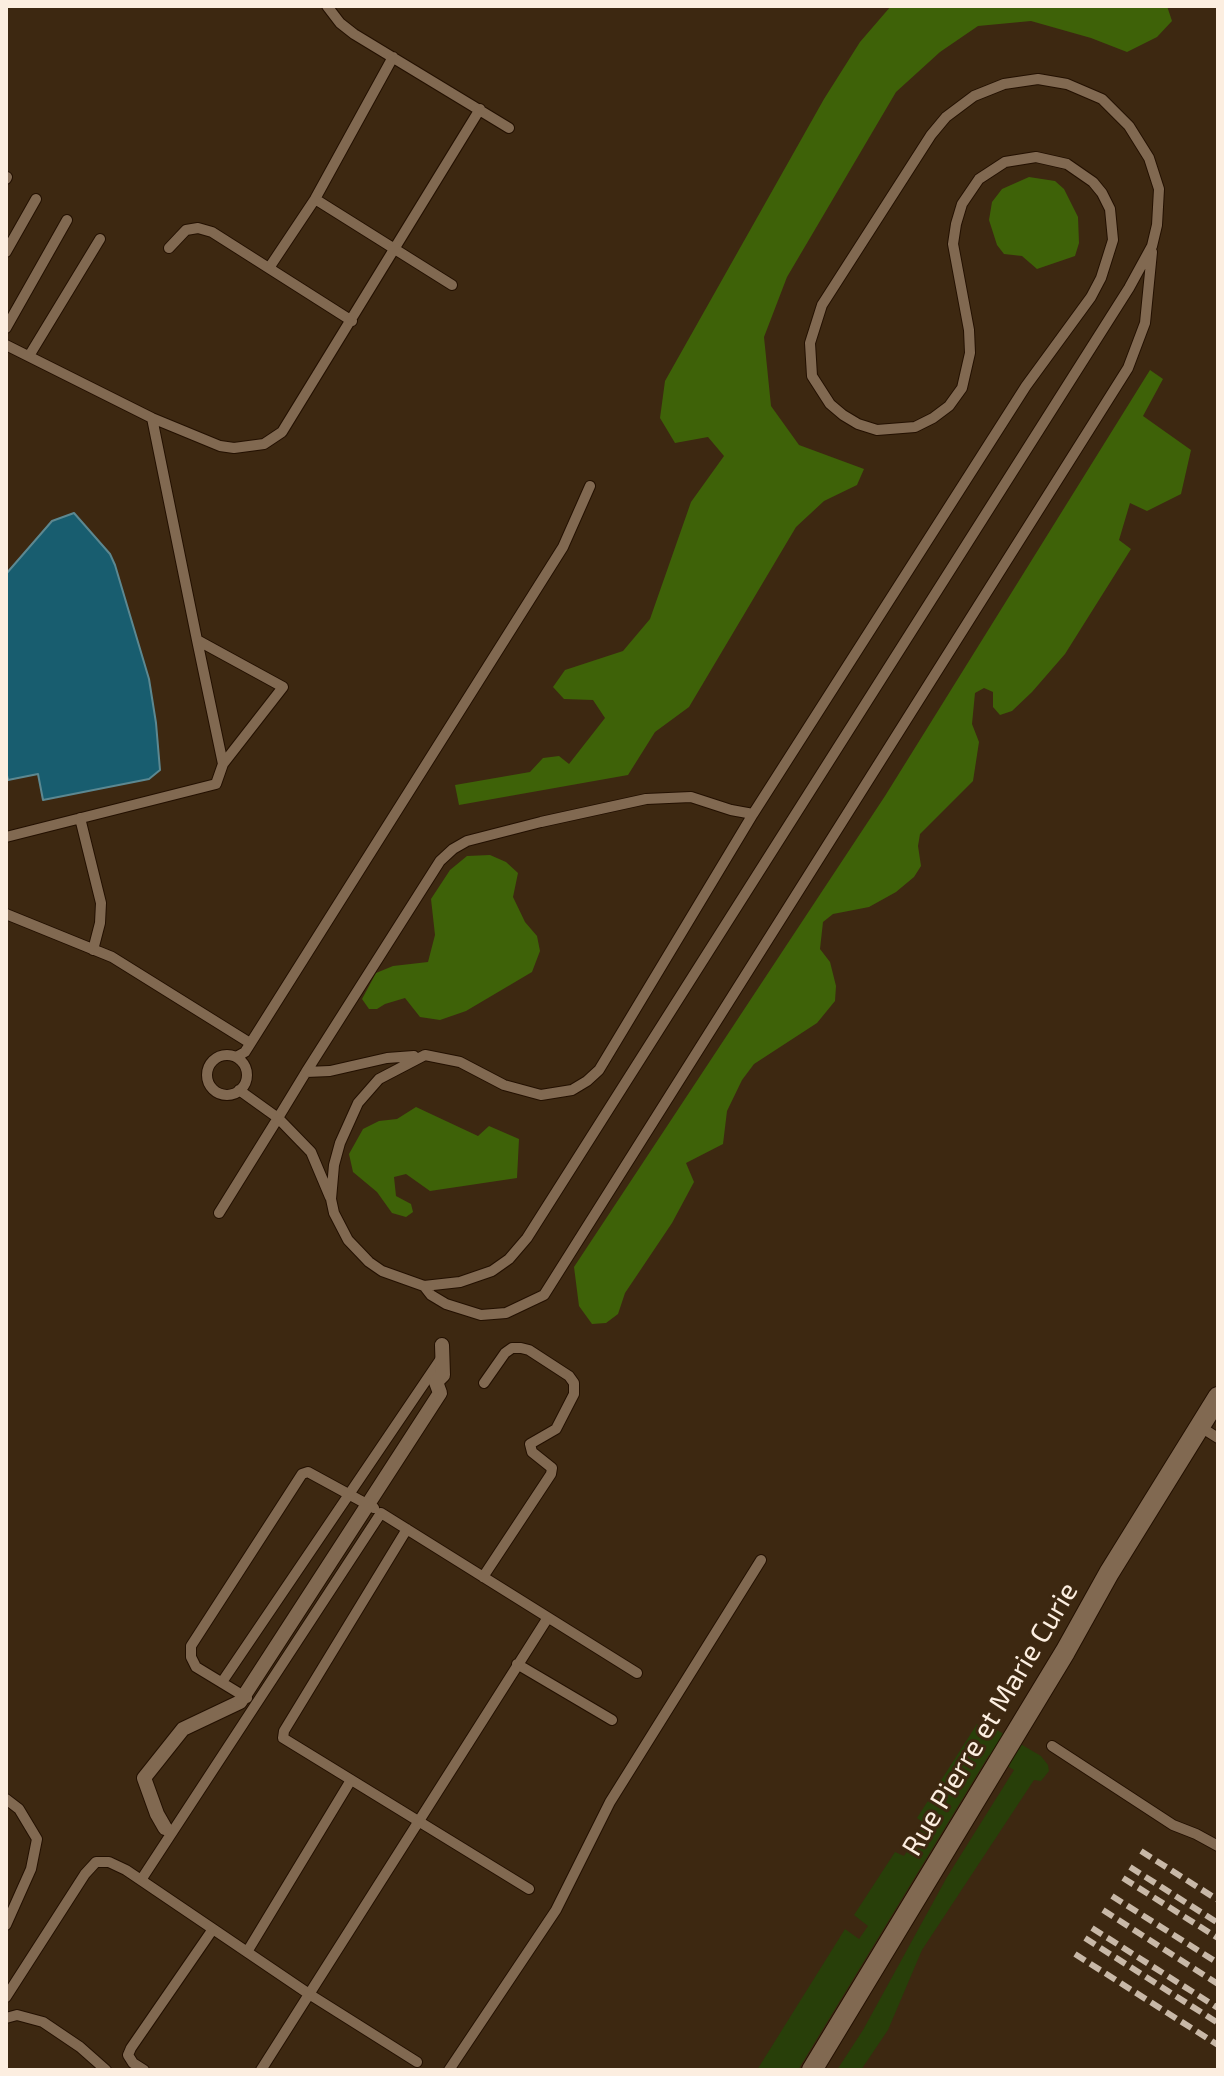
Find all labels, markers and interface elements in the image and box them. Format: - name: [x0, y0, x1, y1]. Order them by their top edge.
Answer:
- street label: Rue Pierre et Marie Curie: [895, 1576, 1085, 1862]

